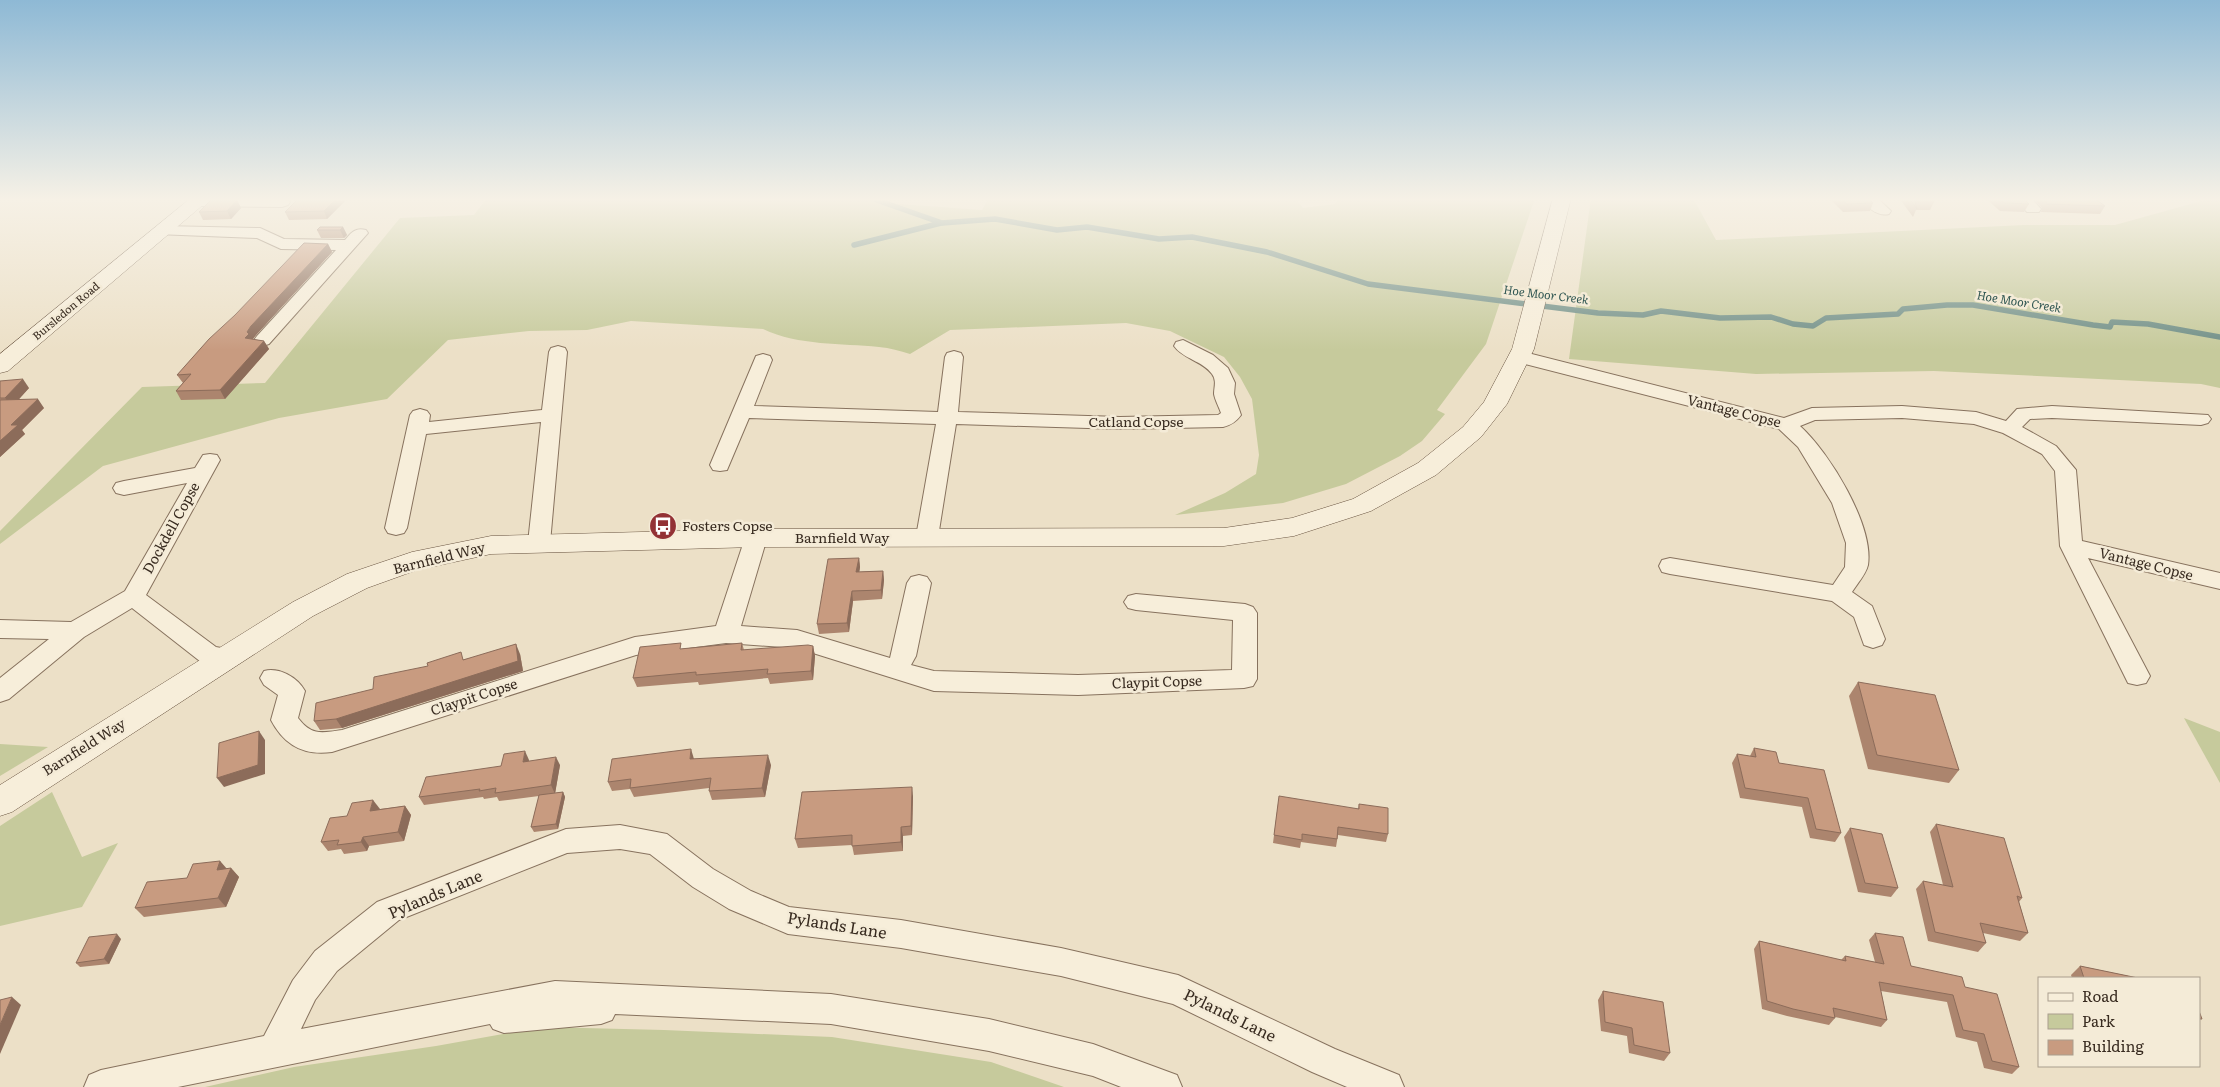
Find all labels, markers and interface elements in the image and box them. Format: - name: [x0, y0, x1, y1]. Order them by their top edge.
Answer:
- street label: Bursledon Road: [28, 277, 102, 343]
- water label: Hoe Moor Creek: [1503, 280, 1590, 308]
- water label: Hoe Moor Creek: [1976, 285, 2063, 317]
- street label: Vantage Copse: [1685, 389, 1783, 431]
- street label: Catland Copse: [1089, 411, 1183, 431]
- street label: Dockdell Copse: [137, 478, 204, 577]
- bus stop icon: Fosters Copse: [648, 511, 678, 541]
- place label: Fosters Copse: [682, 515, 773, 535]
- street label: Barnfield Way: [795, 527, 890, 547]
- street label: Barnfield Way: [391, 536, 488, 578]
- street label: Vantage Copse: [2097, 542, 2195, 584]
- street label: Claypit Copse: [1111, 669, 1202, 693]
- street label: Claypit Copse: [428, 673, 520, 720]
- street label: Barnfield Way: [38, 712, 130, 780]
- street label: Pylands Lane: [384, 862, 485, 924]
- street label: Pylands Lane: [786, 904, 889, 944]
- legend: [2038, 977, 2200, 1067]
- street label: Pylands Lane: [1180, 981, 1281, 1047]
- text: Road: [2082, 984, 2118, 1007]
- text: Park: [2082, 1009, 2116, 1032]
- text: Building: [2082, 1034, 2144, 1057]

